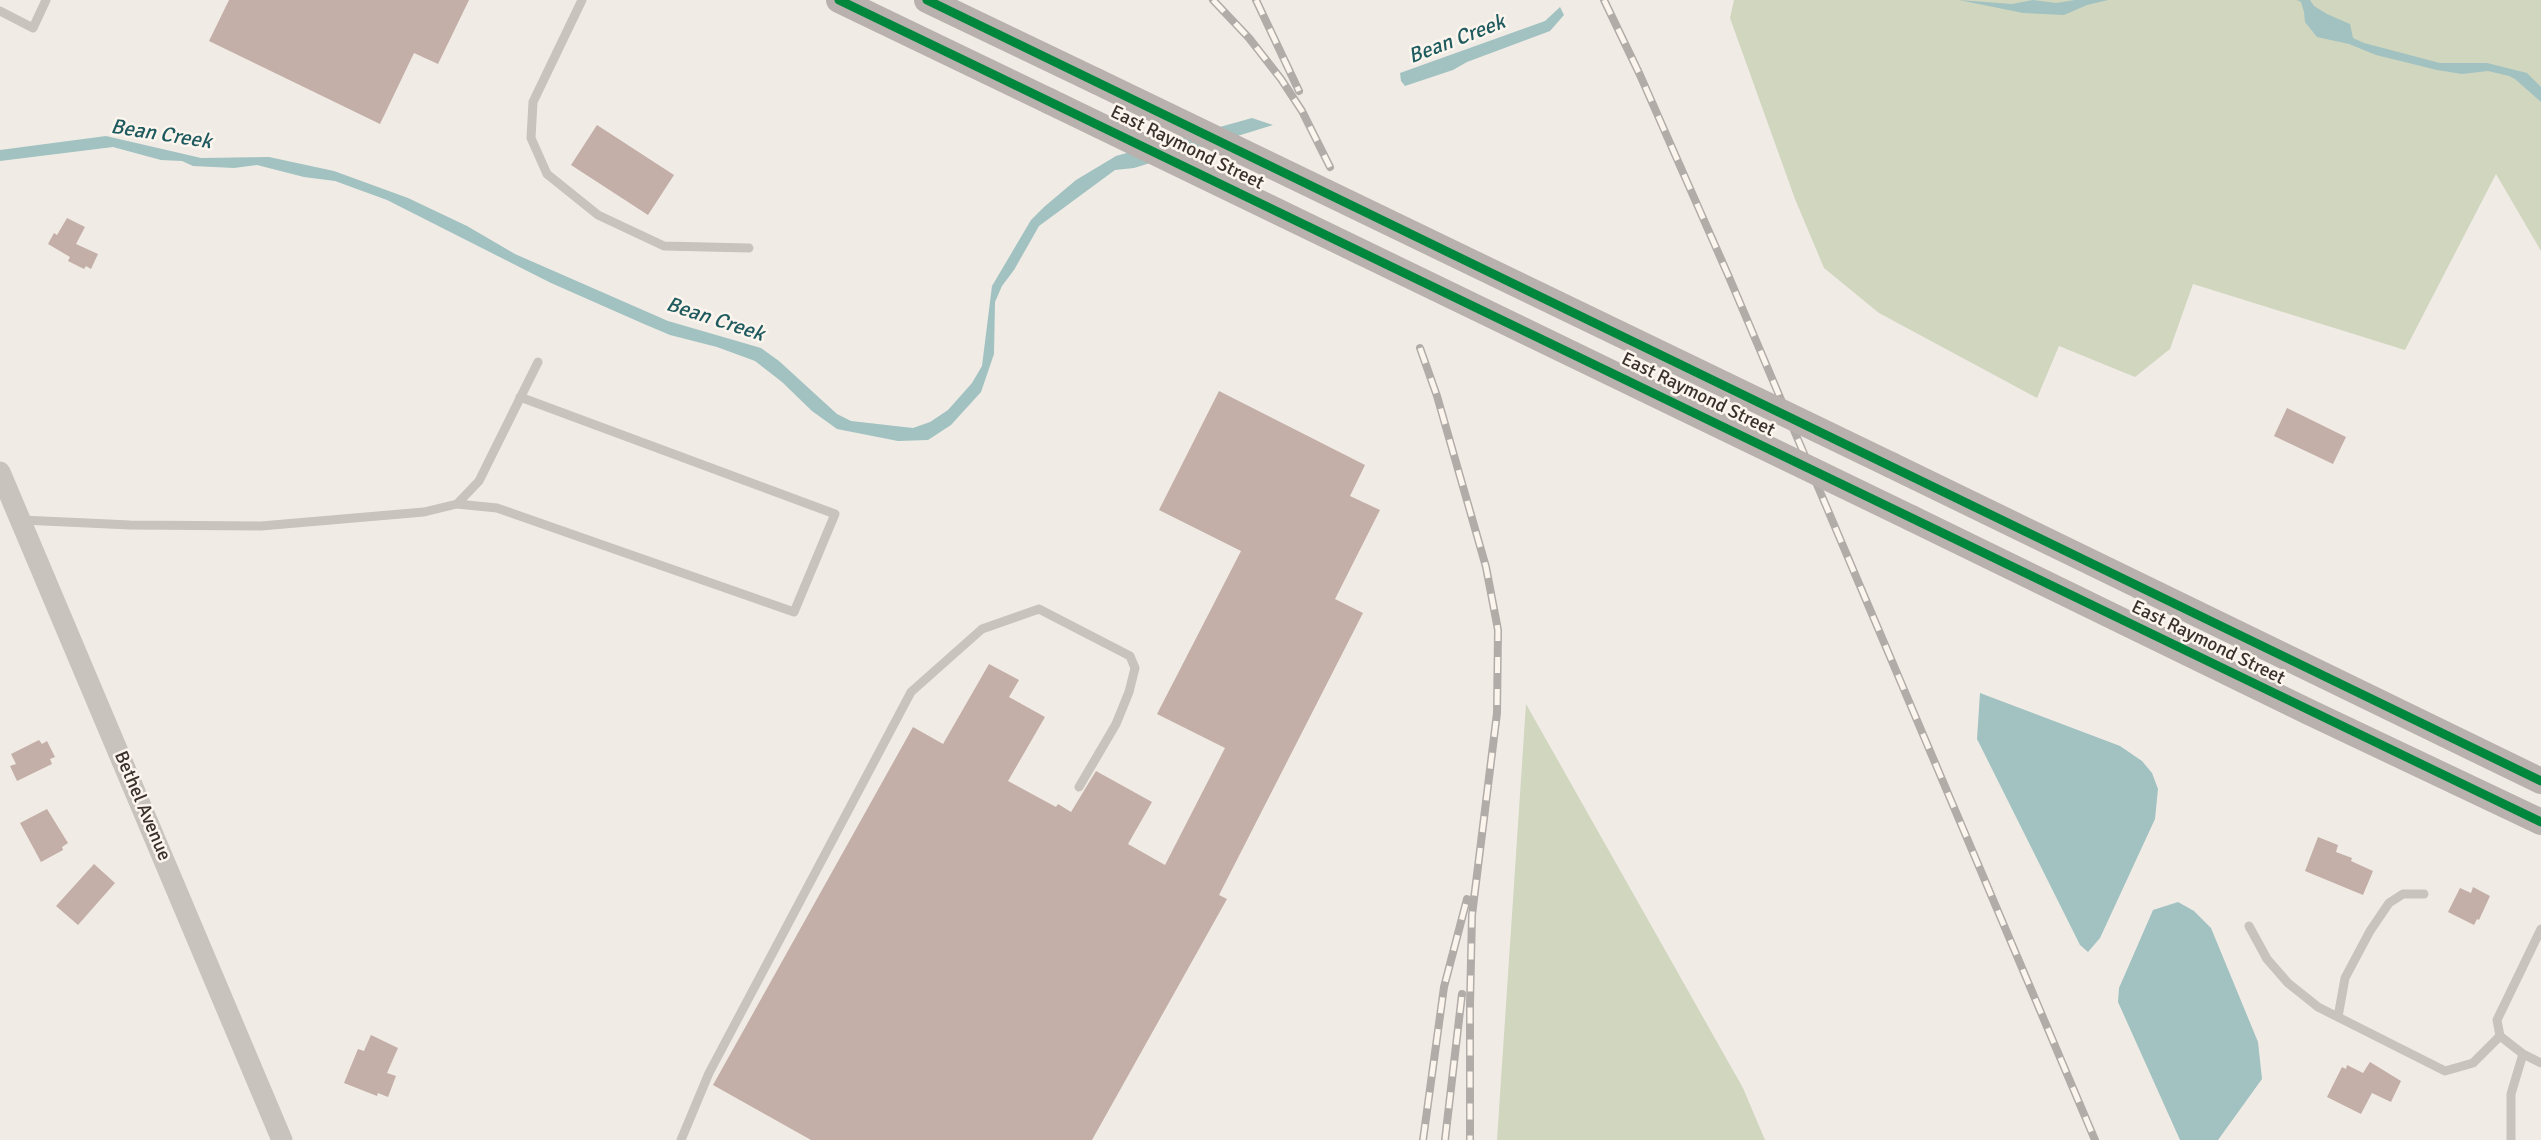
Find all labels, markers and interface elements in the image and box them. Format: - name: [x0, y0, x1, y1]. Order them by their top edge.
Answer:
- water label: Bean Creek: [1405, 10, 1509, 70]
- street label: East Raymond Street: [1106, 101, 1268, 195]
- water label: Bean Creek: [109, 115, 213, 155]
- water label: Bean Creek: [663, 292, 767, 348]
- street label: East Raymond Street: [1617, 348, 1779, 442]
- street label: East Raymond Street: [2127, 596, 2289, 690]
- street label: Bethel Avenue: [109, 748, 175, 864]

